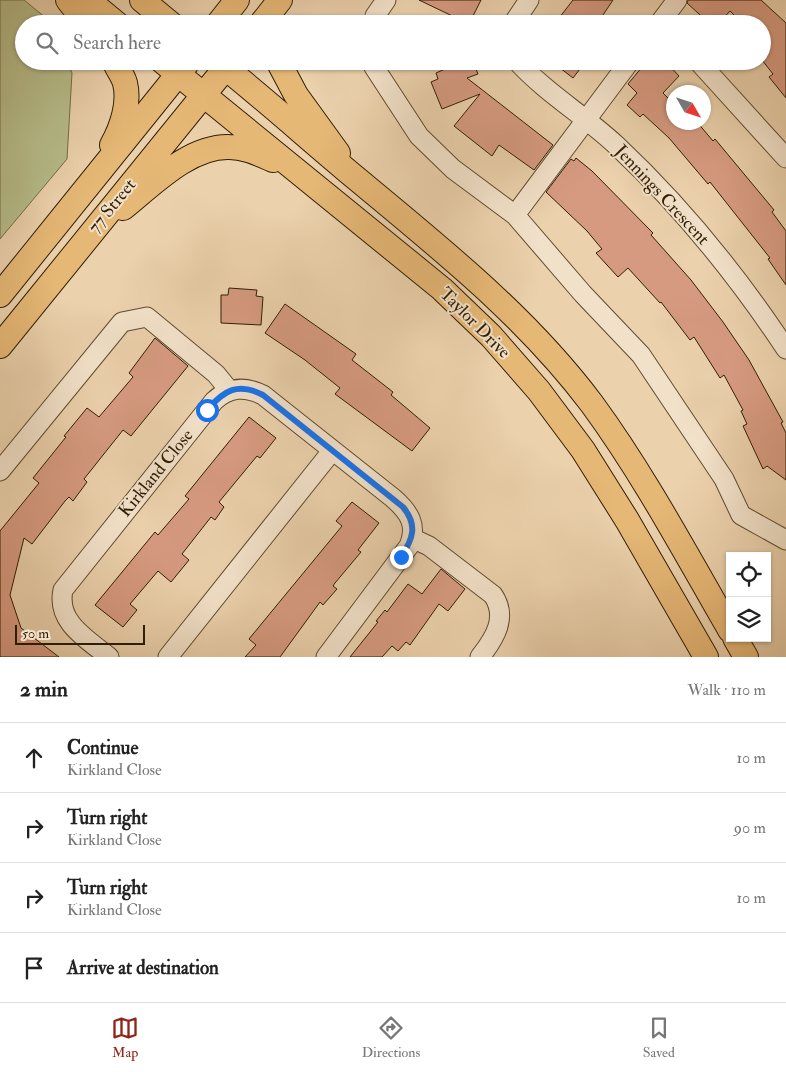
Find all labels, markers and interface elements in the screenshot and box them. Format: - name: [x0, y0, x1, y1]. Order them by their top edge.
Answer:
- search box: [15, 15, 771, 70]
- icon: search: [33, 29, 61, 57]
- text: Search here: [73, 31, 161, 55]
- north arrow: [666, 85, 711, 130]
- street label: Jennings Crescent: [609, 139, 715, 250]
- street label: 77 Street: [83, 174, 141, 238]
- street label: Taylor Drive: [435, 283, 516, 364]
- route start: [196, 399, 219, 422]
- street label: Kirkland Close: [114, 424, 199, 522]
- route end: [390, 546, 413, 569]
- map controls: [726, 552, 771, 642]
- button: locate: [726, 552, 771, 597]
- button: layers: [726, 597, 771, 642]
- scale bar: [15, 622, 145, 645]
- text: 50 m: [22, 625, 49, 642]
- text: 2 min: [20, 676, 68, 703]
- text: Walk · 110 m: [688, 680, 766, 700]
- text: Continue: [67, 736, 138, 760]
- icon: ahead: [20, 744, 48, 772]
- text: 10 m: [736, 748, 766, 768]
- text: Kirkland Close: [67, 760, 162, 780]
- text: Turn right: [67, 806, 147, 830]
- icon: right: [20, 814, 48, 842]
- text: 90 m: [734, 818, 766, 838]
- text: Kirkland Close: [67, 830, 162, 850]
- text: Turn right: [67, 876, 147, 900]
- icon: right: [20, 884, 48, 912]
- text: 10 m: [736, 888, 766, 908]
- text: Kirkland Close: [67, 900, 162, 920]
- icon: arrive: [20, 954, 48, 982]
- text: Arrive at destination: [67, 956, 219, 980]
- tab: Map: [111, 1014, 139, 1061]
- tab: Directions: [362, 1014, 420, 1061]
- tab: Saved: [643, 1014, 675, 1061]

